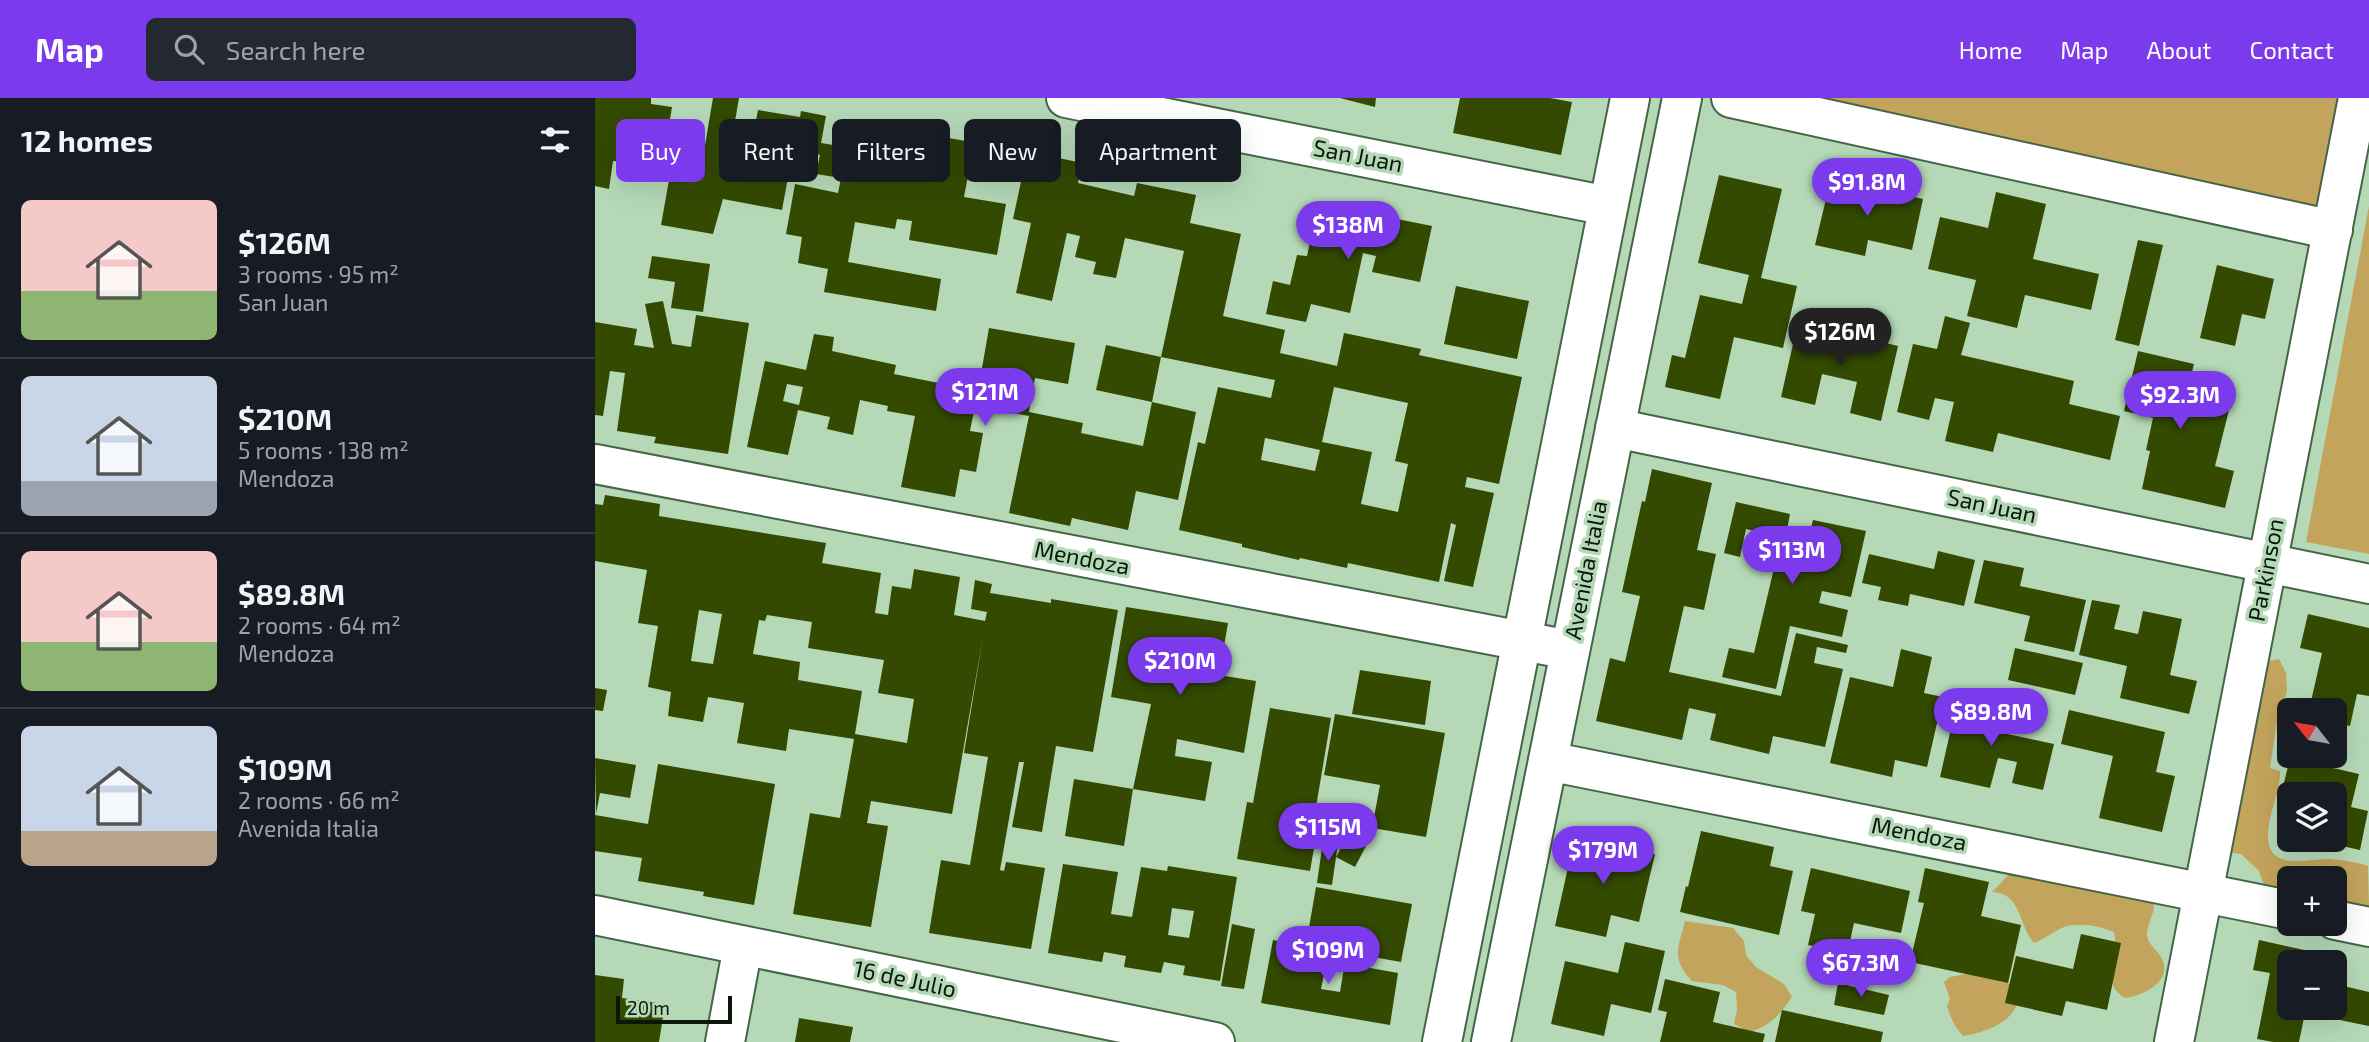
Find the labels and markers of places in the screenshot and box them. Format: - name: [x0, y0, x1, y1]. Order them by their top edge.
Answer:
- pin: $91.8M: [1810, 158, 1924, 218]
- pin: $138M: [1299, 202, 1397, 261]
- pin: $126M: [1791, 308, 1889, 368]
- pin: $121M: [936, 368, 1034, 428]
- pin: $92.3M: [2123, 372, 2237, 431]
- pin: $113M: [1743, 526, 1841, 586]
- pin: $210M: [1131, 638, 1229, 697]
- pin: $89.8M: [1934, 688, 2048, 748]
- pin: $115M: [1279, 804, 1377, 863]
- pin: $179M: [1554, 826, 1652, 886]
- pin: $109M: [1279, 926, 1377, 986]
- pin: $67.3M: [1804, 940, 1918, 999]

